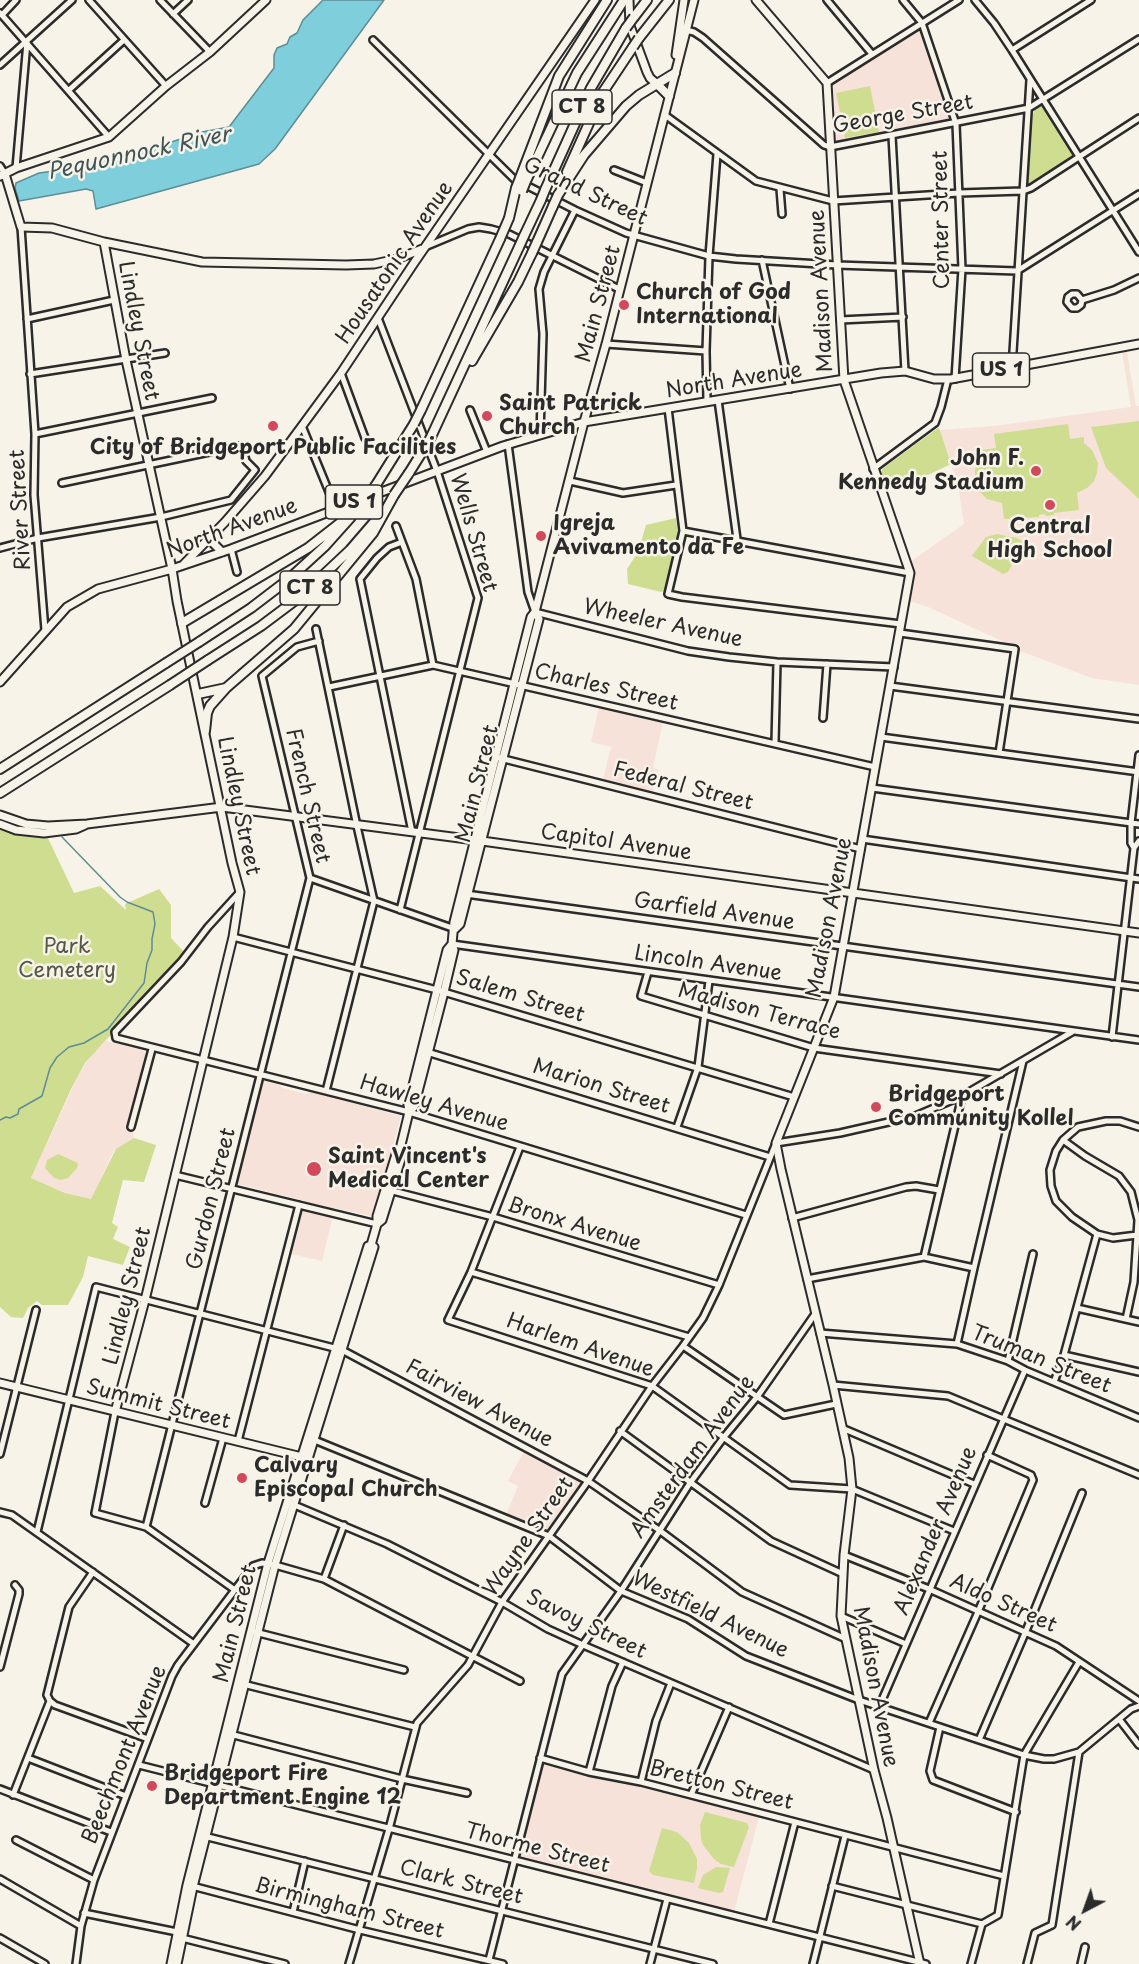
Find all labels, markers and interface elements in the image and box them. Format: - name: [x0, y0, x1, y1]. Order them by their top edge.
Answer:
- road number: CT 8: [552, 90, 612, 124]
- street label: George Street: [831, 90, 975, 140]
- water label: Pequonnock River: [45, 122, 233, 186]
- street label: Center Street: [928, 150, 956, 290]
- street label: Grand Street: [519, 152, 651, 232]
- street label: Housatonic Avenue: [331, 177, 459, 349]
- street label: Madison Avenue: [805, 209, 839, 373]
- street label: Main Street: [571, 243, 627, 365]
- street label: Lindley Street: [112, 259, 164, 403]
- place label: Church of God International: [636, 280, 791, 330]
- marker: Church of God International: [617, 298, 631, 312]
- road number: US 1: [972, 353, 1030, 387]
- street label: North Avenue: [664, 358, 804, 404]
- place label: Saint Patrick Church: [499, 391, 642, 441]
- marker: Saint Patrick Church: [480, 409, 494, 423]
- marker: City of Bridgeport Public Facilities: [266, 419, 280, 433]
- place label: City of Bridgeport Public Facilities: [90, 435, 456, 461]
- place label: John F. Kennedy Stadium: [838, 446, 1024, 496]
- street label: River Street: [5, 449, 37, 571]
- marker: John F. Kennedy Stadium: [1029, 464, 1043, 478]
- street label: Wells Street: [444, 471, 502, 595]
- road number: US 1: [326, 485, 382, 519]
- street label: North Avenue: [163, 494, 301, 564]
- marker: Central High School: [1043, 498, 1057, 512]
- place label: Igreja Avivamento da Fe: [553, 511, 744, 561]
- place label: Central High School: [988, 514, 1112, 564]
- marker: Igreja Avivamento da Fe: [534, 529, 548, 543]
- road number: CT 8: [280, 571, 340, 605]
- street label: Wheeler Avenue: [581, 595, 745, 653]
- street label: Charles Street: [532, 659, 680, 717]
- street label: Main Street: [451, 723, 505, 845]
- street label: French Street: [279, 726, 335, 866]
- street label: Lindley Street: [211, 734, 265, 878]
- street label: Federal Street: [610, 757, 756, 817]
- street label: Capitol Avenue: [539, 820, 693, 866]
- street label: Madison Avenue: [802, 836, 858, 1000]
- street label: Garfield Avenue: [632, 888, 796, 936]
- park label: Park Cemetery: [18, 934, 116, 984]
- street label: Lincoln Avenue: [633, 941, 783, 987]
- street label: Salem Street: [453, 966, 587, 1028]
- street label: Madison Terrace: [675, 978, 843, 1046]
- street label: Marion Street: [529, 1054, 673, 1120]
- street label: Hawley Avenue: [357, 1071, 511, 1137]
- place label: Bridgeport Community Kollel: [888, 1082, 1073, 1132]
- marker: Bridgeport Community Kollel: [869, 1100, 883, 1114]
- street label: Gurdon Street: [182, 1125, 242, 1273]
- place label: Saint Vincent's Medical Center: [328, 1144, 489, 1194]
- marker: Saint Vincent's Medical Center: [305, 1160, 323, 1178]
- street label: Bronx Avenue: [504, 1193, 644, 1257]
- street label: Lindley Street: [99, 1224, 157, 1368]
- street label: Harlem Avenue: [503, 1309, 657, 1383]
- street label: Truman Street: [968, 1321, 1114, 1399]
- street label: Fairview Avenue: [401, 1355, 557, 1453]
- street label: Amsterdam Avenue: [626, 1371, 760, 1543]
- street label: Summit Street: [83, 1375, 233, 1435]
- street label: Alexander Avenue: [889, 1443, 983, 1619]
- place label: Calvary Episcopal Church: [254, 1453, 438, 1503]
- marker: Calvary Episcopal Church: [235, 1471, 249, 1485]
- street label: Wayne Street: [478, 1472, 580, 1602]
- street label: Main Street: [209, 1563, 263, 1685]
- street label: Westfield Avenue: [628, 1566, 792, 1664]
- street label: Aldo Street: [946, 1569, 1060, 1639]
- street label: Savoy Street: [522, 1585, 650, 1665]
- street label: Madison Avenue: [847, 1605, 903, 1769]
- street label: Beechmont Avenue: [78, 1662, 172, 1848]
- street label: Bretton Street: [646, 1756, 796, 1816]
- place label: Bridgeport Fire Department Engine 12: [164, 1761, 401, 1811]
- marker: Bridgeport Fire Department Engine 12: [145, 1779, 159, 1793]
- street label: Thorme Street: [462, 1819, 612, 1879]
- street label: Clark Street: [397, 1856, 525, 1910]
- street label: Birmingham Street: [252, 1873, 446, 1945]
- north arrow: [1055, 1880, 1115, 1940]
- text: N: [1061, 1910, 1086, 1937]

